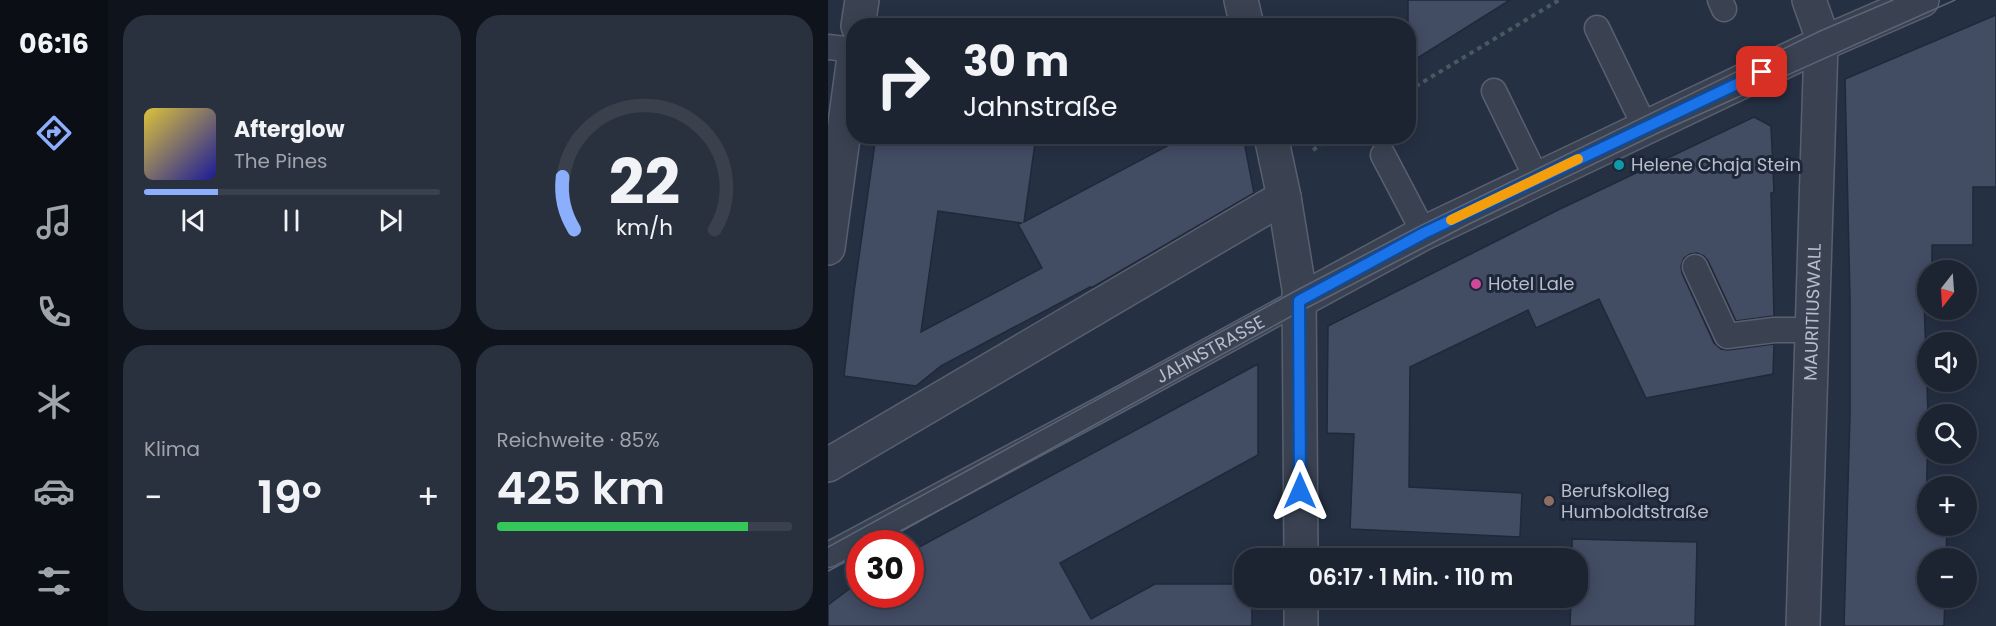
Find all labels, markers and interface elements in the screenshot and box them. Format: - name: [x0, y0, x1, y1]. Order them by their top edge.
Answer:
- text: 06:16: [19, 25, 89, 62]
- text: 30 m: [963, 32, 1069, 91]
- icon: right: [864, 42, 942, 120]
- pin: [1736, 46, 1787, 97]
- icon: arrive: [1745, 55, 1778, 88]
- text: Jahnstraße: [963, 88, 1118, 125]
- icon: directions: [33, 112, 75, 154]
- text: Afterglow: [234, 114, 345, 145]
- text: 22: [609, 138, 680, 226]
- text: The Pines: [234, 147, 328, 175]
- place label: Helene Chaja Stein: [1631, 152, 1801, 177]
- marker: Helene Chaja Stein: [1612, 158, 1626, 172]
- icon: music: [33, 201, 75, 243]
- icon: previous: [177, 204, 210, 237]
- icon: pause: [275, 204, 308, 237]
- icon: next: [374, 204, 407, 237]
- text: km/h: [616, 212, 673, 243]
- street label: MAURITIUSWALL: [1798, 243, 1827, 381]
- north arrow: [1917, 260, 1977, 320]
- map controls: [1917, 260, 1977, 608]
- place label: Hotel Lale: [1488, 271, 1574, 296]
- marker: Hotel Lale: [1469, 277, 1483, 291]
- icon: phone: [33, 291, 75, 333]
- street label: JAHNSTRASSE: [1151, 309, 1269, 389]
- button: sound: [1917, 332, 1977, 392]
- icon: climate: [33, 381, 75, 423]
- button: search: [1917, 404, 1977, 464]
- text: Reichweite · 85%: [497, 426, 660, 454]
- text: Klima: [144, 435, 200, 463]
- text: 425 km: [497, 457, 665, 520]
- position arrow: [1268, 459, 1332, 523]
- text: 19°: [257, 466, 322, 529]
- icon: car: [33, 470, 75, 512]
- text: −: [144, 474, 162, 521]
- text: +: [417, 474, 440, 521]
- button: +: [1917, 476, 1977, 536]
- place label: Berufskolleg Humboldtstraße: [1561, 478, 1709, 524]
- marker: Berufskolleg Humboldtstraße: [1542, 494, 1556, 508]
- speed limit sign: 30: [846, 530, 924, 608]
- button: −: [1917, 548, 1977, 608]
- icon: filters: [33, 560, 75, 602]
- text: 06:17 · 1 Min. · 110 m: [1309, 562, 1513, 593]

